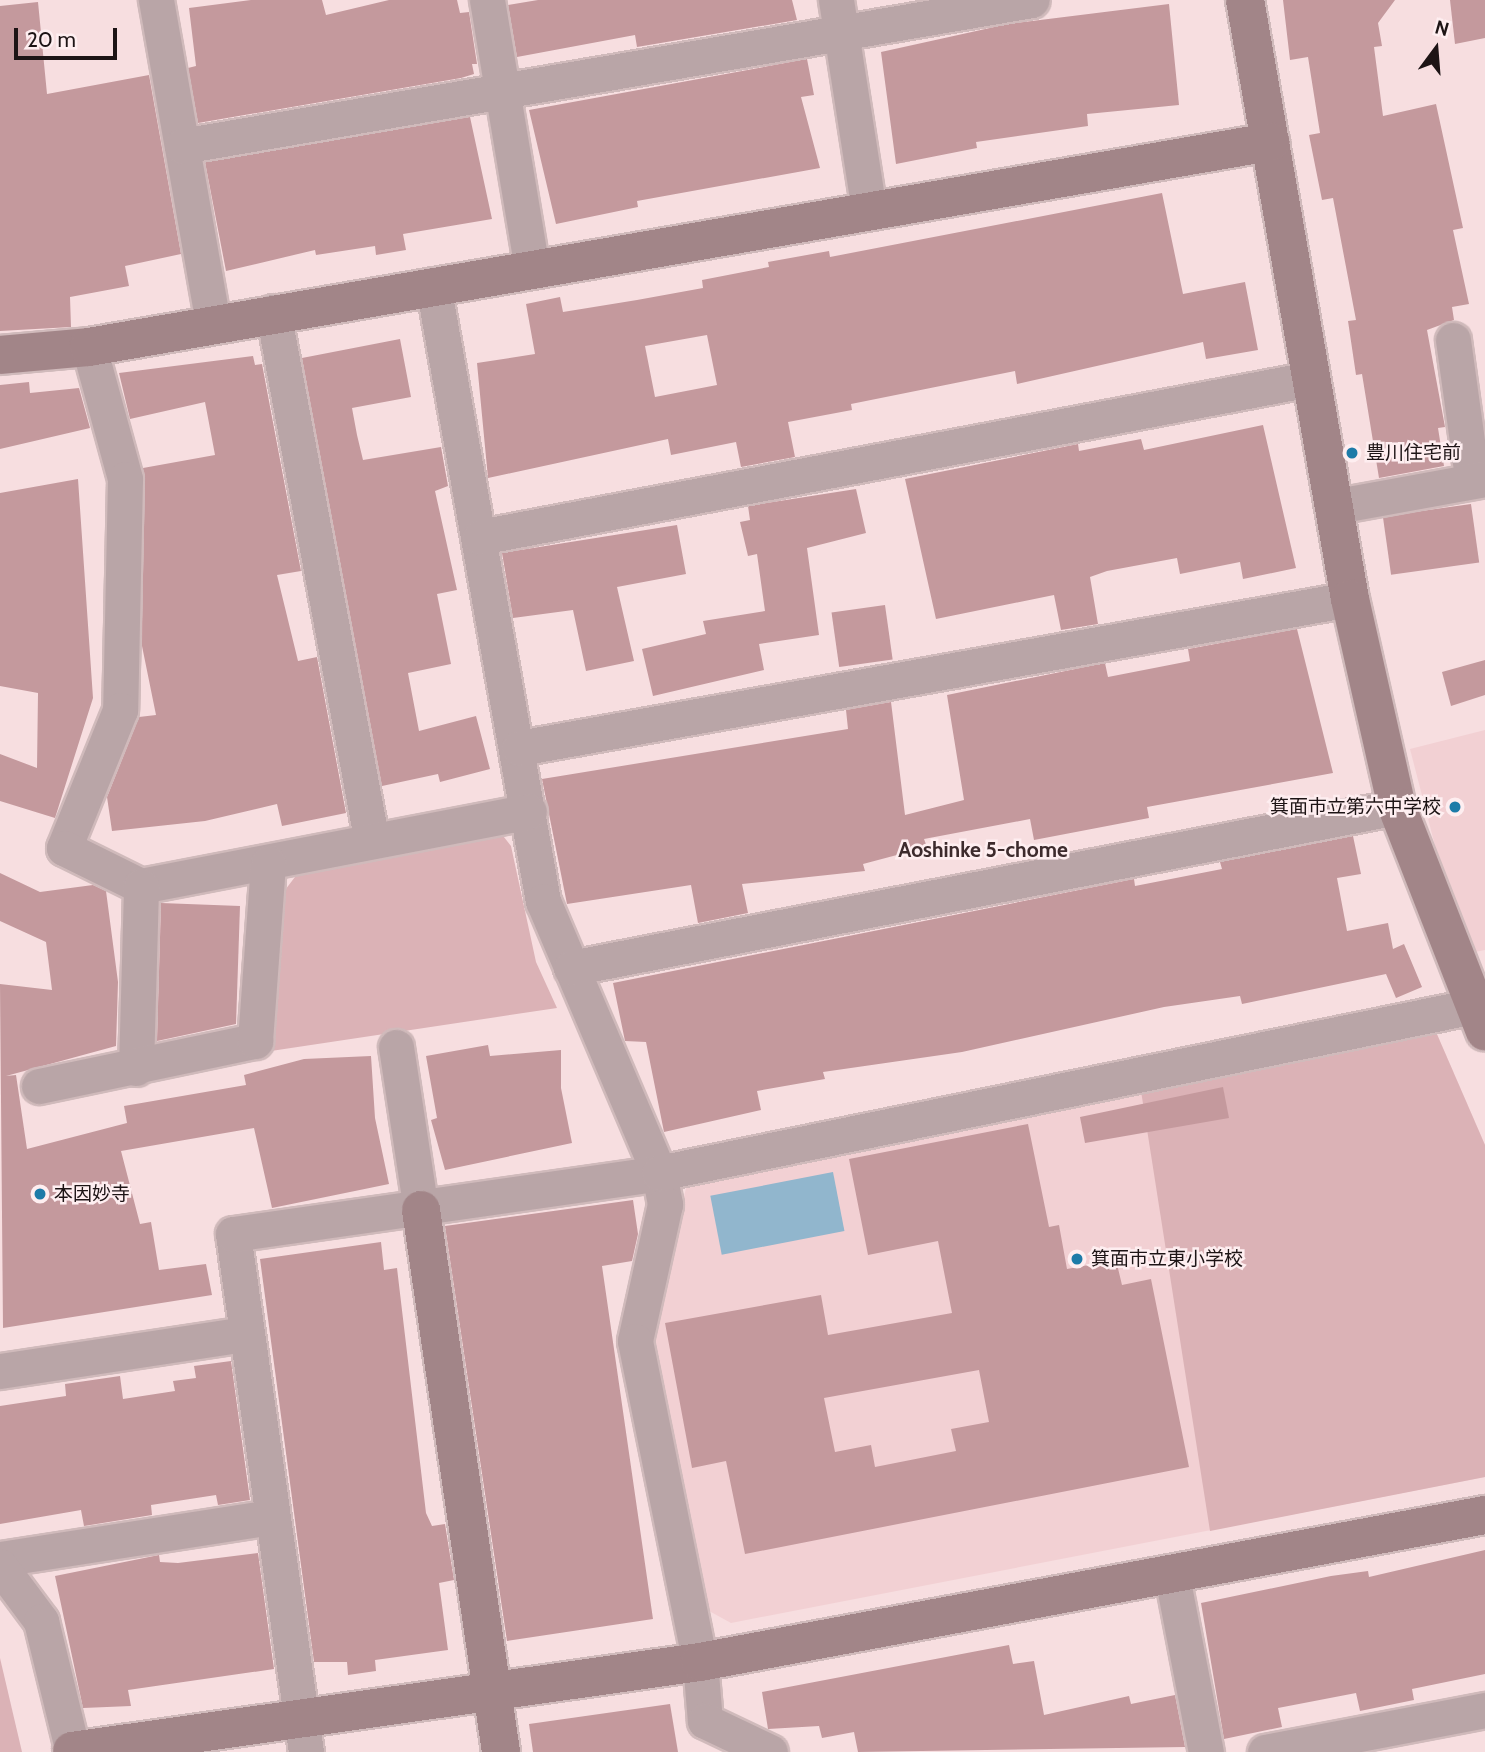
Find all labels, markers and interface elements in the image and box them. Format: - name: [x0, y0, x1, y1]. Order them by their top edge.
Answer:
- scale bar: [18, 14, 121, 58]
- north arrow: [1401, 14, 1471, 84]
- text: N: [1432, 15, 1452, 41]
- text: 20 m: [27, 27, 76, 52]
- place label: 豊川住宅前: [1366, 442, 1461, 464]
- marker: 豊川住宅前: [1344, 445, 1360, 461]
- place label: 箕面市立第六中学校: [1270, 796, 1441, 818]
- marker: 箕面市立第六中学校: [1447, 799, 1463, 815]
- district label: Aoshinke 5-chome: [898, 837, 1068, 863]
- place label: 本因妙寺: [54, 1183, 130, 1205]
- marker: 本因妙寺: [32, 1186, 48, 1202]
- place label: 箕面市立東小学校: [1091, 1248, 1243, 1270]
- marker: 箕面市立東小学校: [1069, 1251, 1085, 1267]

